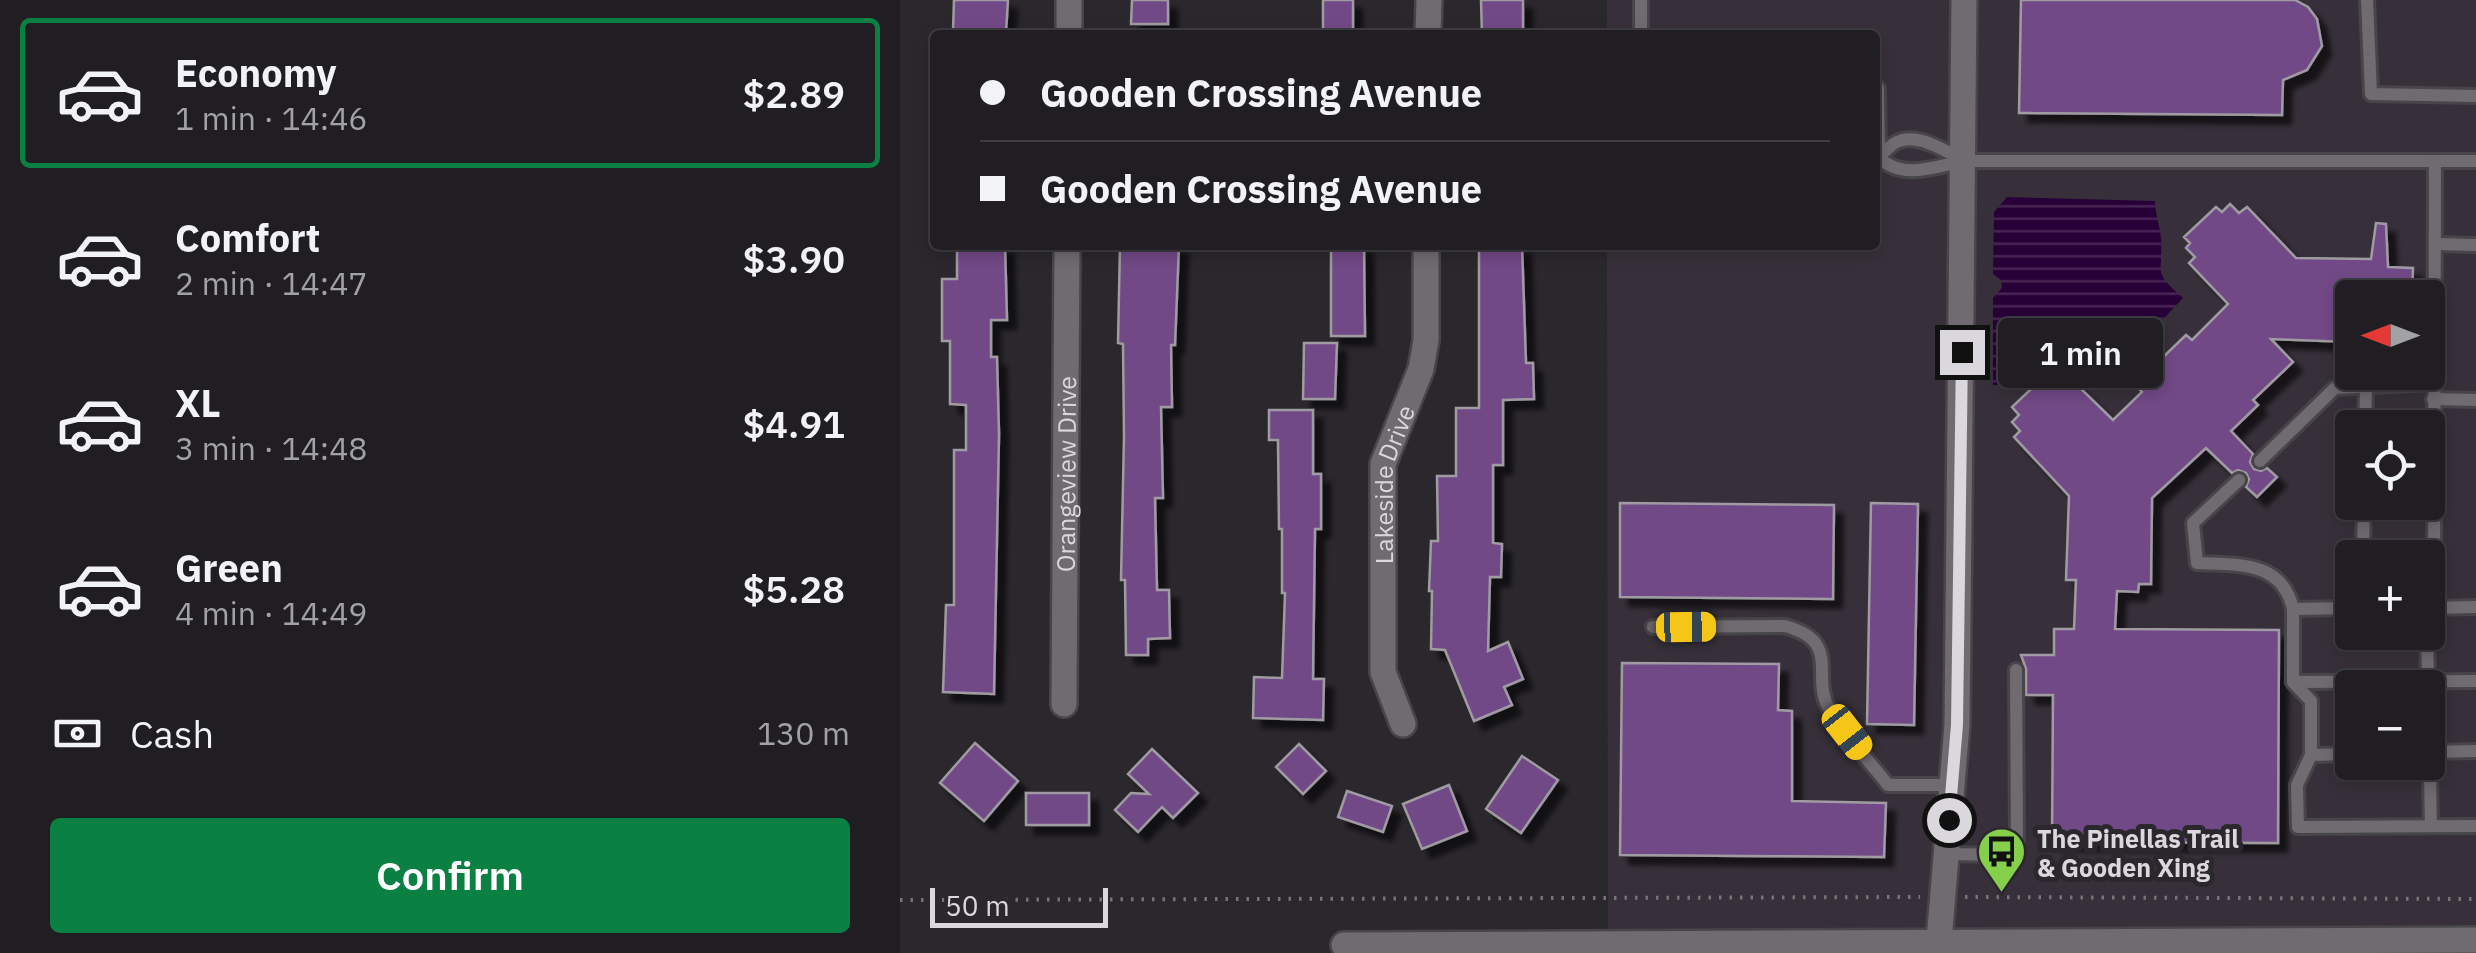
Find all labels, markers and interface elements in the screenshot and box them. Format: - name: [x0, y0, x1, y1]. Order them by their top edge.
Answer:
- icon: car: [55, 48, 145, 138]
- text: Economy: [175, 48, 337, 97]
- text: Gooden Crossing Avenue: [1040, 68, 1482, 117]
- text: $2.89: [742, 69, 845, 118]
- text: 1 min · 14:46: [175, 97, 368, 139]
- text: Gooden Crossing Avenue: [1040, 164, 1482, 213]
- icon: car: [55, 213, 145, 303]
- text: Comfort: [175, 213, 320, 262]
- text: $3.90: [742, 234, 845, 283]
- text: 2 min · 14:47: [175, 262, 368, 304]
- north arrow: [2335, 280, 2445, 390]
- map controls: [2335, 280, 2445, 780]
- callout: 1 min: [1997, 317, 2162, 387]
- route end: [1940, 330, 1985, 375]
- text: 1 min: [2039, 332, 2122, 374]
- street label: Orangeview Drive: [1048, 376, 1083, 572]
- icon: car: [55, 378, 145, 468]
- text: XL: [175, 378, 221, 427]
- text: $4.91: [742, 399, 845, 448]
- street label: Lakeside Drive: [1367, 400, 1422, 564]
- button: locate: [2335, 410, 2445, 520]
- text: 3 min · 14:48: [175, 427, 368, 469]
- button: +: [2335, 540, 2445, 650]
- icon: car: [55, 543, 145, 633]
- text: Green: [175, 543, 283, 592]
- text: $5.28: [742, 564, 845, 613]
- text: 4 min · 14:49: [175, 592, 368, 634]
- car: [1656, 611, 1716, 643]
- button: −: [2335, 670, 2445, 780]
- car: [1817, 699, 1877, 765]
- icon: cash: [50, 706, 105, 761]
- text: Cash: [130, 709, 214, 758]
- text: 130 m: [757, 712, 850, 754]
- route start: [1927, 798, 1972, 843]
- button: Confirm: [50, 818, 850, 933]
- place label: The Pinellas Trail & Gooden Xing: [2037, 822, 2239, 884]
- bus stop icon: The Pinellas Trail & Gooden Xing: [1976, 826, 2028, 894]
- scale bar: [930, 883, 1108, 928]
- text: 50 m: [945, 887, 1010, 924]

